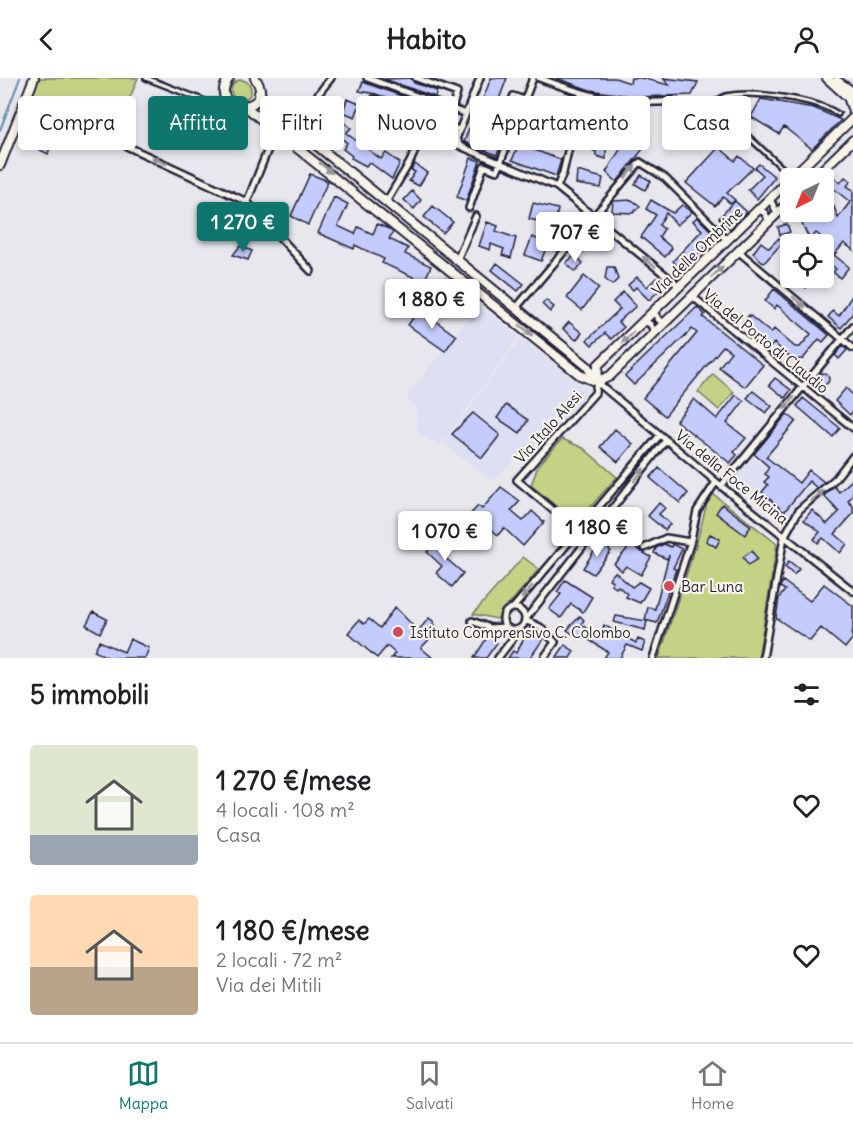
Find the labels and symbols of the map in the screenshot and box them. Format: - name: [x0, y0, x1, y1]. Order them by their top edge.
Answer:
- one-way arrow: [150, 156, 167, 165]
- one-way arrow: [318, 161, 333, 174]
- one-way arrow: [623, 165, 636, 180]
- north arrow: [780, 168, 834, 222]
- pin: 1 270 €: [188, 202, 298, 253]
- street label: Via delle Ombrine: [647, 203, 747, 299]
- pin: 707 €: [533, 212, 617, 263]
- one-way arrow: [641, 256, 657, 269]
- one-way arrow: [709, 265, 724, 279]
- pin: 1 880 €: [377, 279, 487, 330]
- street label: Via del Porto di Claudio: [700, 285, 832, 397]
- one-way arrow: [791, 296, 807, 309]
- one-way arrow: [518, 324, 534, 337]
- one-way arrow: [621, 329, 635, 343]
- street label: Via Italo Alesi: [510, 387, 586, 467]
- one-way arrow: [783, 396, 796, 411]
- street label: Via della Foce Micina: [672, 426, 793, 529]
- one-way arrow: [632, 467, 644, 482]
- one-way arrow: [809, 490, 824, 503]
- pin: 1 180 €: [542, 507, 652, 558]
- pin: 1 070 €: [390, 511, 500, 562]
- place label: Bar Luna: [681, 577, 744, 596]
- marker: Bar Luna: [662, 579, 676, 593]
- one-way arrow: [520, 584, 533, 600]
- place label: Istituto Comprensivo C. Colombo: [410, 623, 631, 642]
- marker: Istituto Comprensivo C. Colombo: [391, 625, 405, 639]

